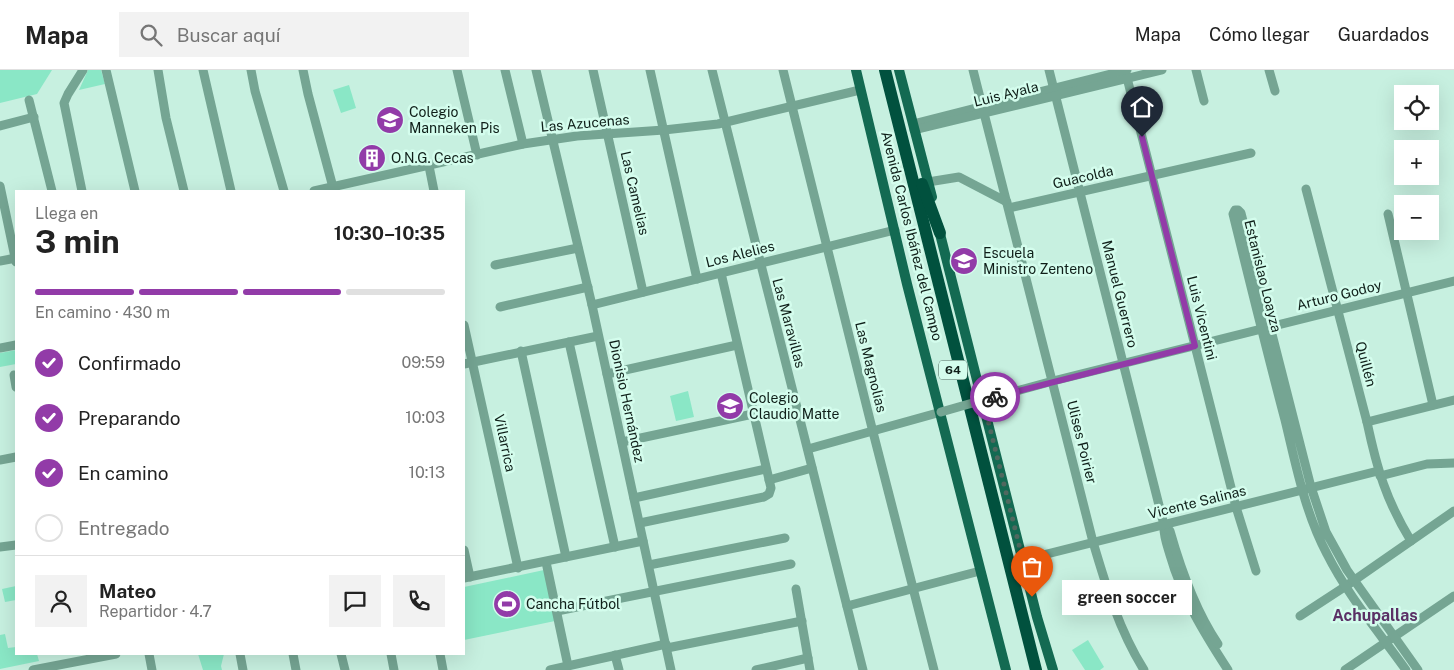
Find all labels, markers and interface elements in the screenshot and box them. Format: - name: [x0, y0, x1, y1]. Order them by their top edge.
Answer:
- search box: [119, 12, 469, 57]
- text: Mapa: [25, 21, 89, 49]
- icon: search: [137, 21, 165, 49]
- text: Buscar aquí: [177, 24, 280, 46]
- text: Mapa: [1135, 24, 1181, 45]
- text: Cómo llegar: [1209, 24, 1310, 45]
- text: Guardados: [1338, 24, 1429, 45]
- street label: Luis Ayala: [972, 78, 1040, 110]
- map controls: [1394, 85, 1439, 240]
- button: locate: [1394, 85, 1439, 130]
- pin: [1121, 86, 1163, 137]
- icon: home: [1128, 93, 1156, 121]
- place label: Colegio Manneken Pis: [409, 104, 500, 136]
- school or university icon: Colegio Manneken Pis: [375, 105, 405, 135]
- street label: Las Azucenas: [540, 111, 630, 135]
- street label: Avenida Carlos Ibáñez del Campo: [878, 130, 946, 342]
- button: +: [1394, 140, 1439, 185]
- building icon: O.N.G. Cecas: [357, 143, 387, 173]
- street label: Las Camelias: [618, 149, 652, 237]
- place label: O.N.G. Cecas: [391, 150, 474, 166]
- street label: Guacolda: [1051, 162, 1115, 192]
- button: −: [1394, 195, 1439, 240]
- text: Llega en: [35, 204, 98, 223]
- street label: Estanislao Loayza: [1241, 218, 1285, 334]
- text: 10:30–10:35: [334, 222, 445, 244]
- text: 3 min: [35, 223, 120, 260]
- street label: Los Alelies: [704, 238, 776, 270]
- street label: Manuel Guerrero: [1099, 239, 1141, 349]
- place label: Escuela Ministro Zenteno: [983, 245, 1093, 277]
- school or university icon: Escuela Ministro Zenteno: [949, 246, 979, 276]
- street label: Luis Vicentini: [1184, 274, 1220, 362]
- street label: Las Maravillas: [769, 276, 809, 370]
- street label: Arturo Godoy: [1295, 277, 1384, 313]
- text: En camino · 430 m: [35, 303, 170, 322]
- street label: Las Magnolias: [852, 320, 890, 414]
- street label: Dionisio Hernández: [606, 338, 648, 464]
- street label: Quillén: [1352, 340, 1380, 388]
- icon: check: [35, 349, 63, 377]
- text: Confirmado: [78, 352, 181, 374]
- text: 09:59: [401, 353, 445, 372]
- road number: 64: [939, 360, 967, 380]
- courier: [970, 372, 1020, 422]
- icon: bike: [981, 383, 1009, 411]
- place label: Colegio Claudio Matte: [749, 390, 840, 422]
- school or university icon: Colegio Claudio Matte: [715, 391, 745, 421]
- street label: Ulises Poirier: [1064, 399, 1100, 485]
- icon: check: [35, 404, 63, 432]
- text: Preparando: [78, 407, 180, 429]
- text: 10:03: [405, 408, 445, 427]
- street label: Villarrica: [491, 413, 519, 473]
- icon: check: [35, 459, 63, 487]
- text: En camino: [78, 462, 169, 484]
- text: 10:13: [408, 463, 445, 482]
- street label: Vicente Salinas: [1146, 482, 1248, 522]
- text: Entregado: [78, 517, 170, 539]
- pin: [1011, 546, 1053, 597]
- icon: bag: [1018, 553, 1046, 581]
- button: person: [35, 575, 87, 627]
- button: chat: [329, 575, 381, 627]
- button: phone: [393, 575, 445, 627]
- text: Mateo: [99, 580, 156, 602]
- callout: green soccer: [1062, 580, 1192, 614]
- text: green soccer: [1077, 588, 1177, 607]
- sports icon: Cancha Fútbol: [492, 589, 522, 619]
- place label: Cancha Fútbol: [526, 596, 620, 612]
- text: Repartidor · 4.7: [99, 602, 212, 621]
- district label: Achupallas: [1332, 606, 1418, 625]

